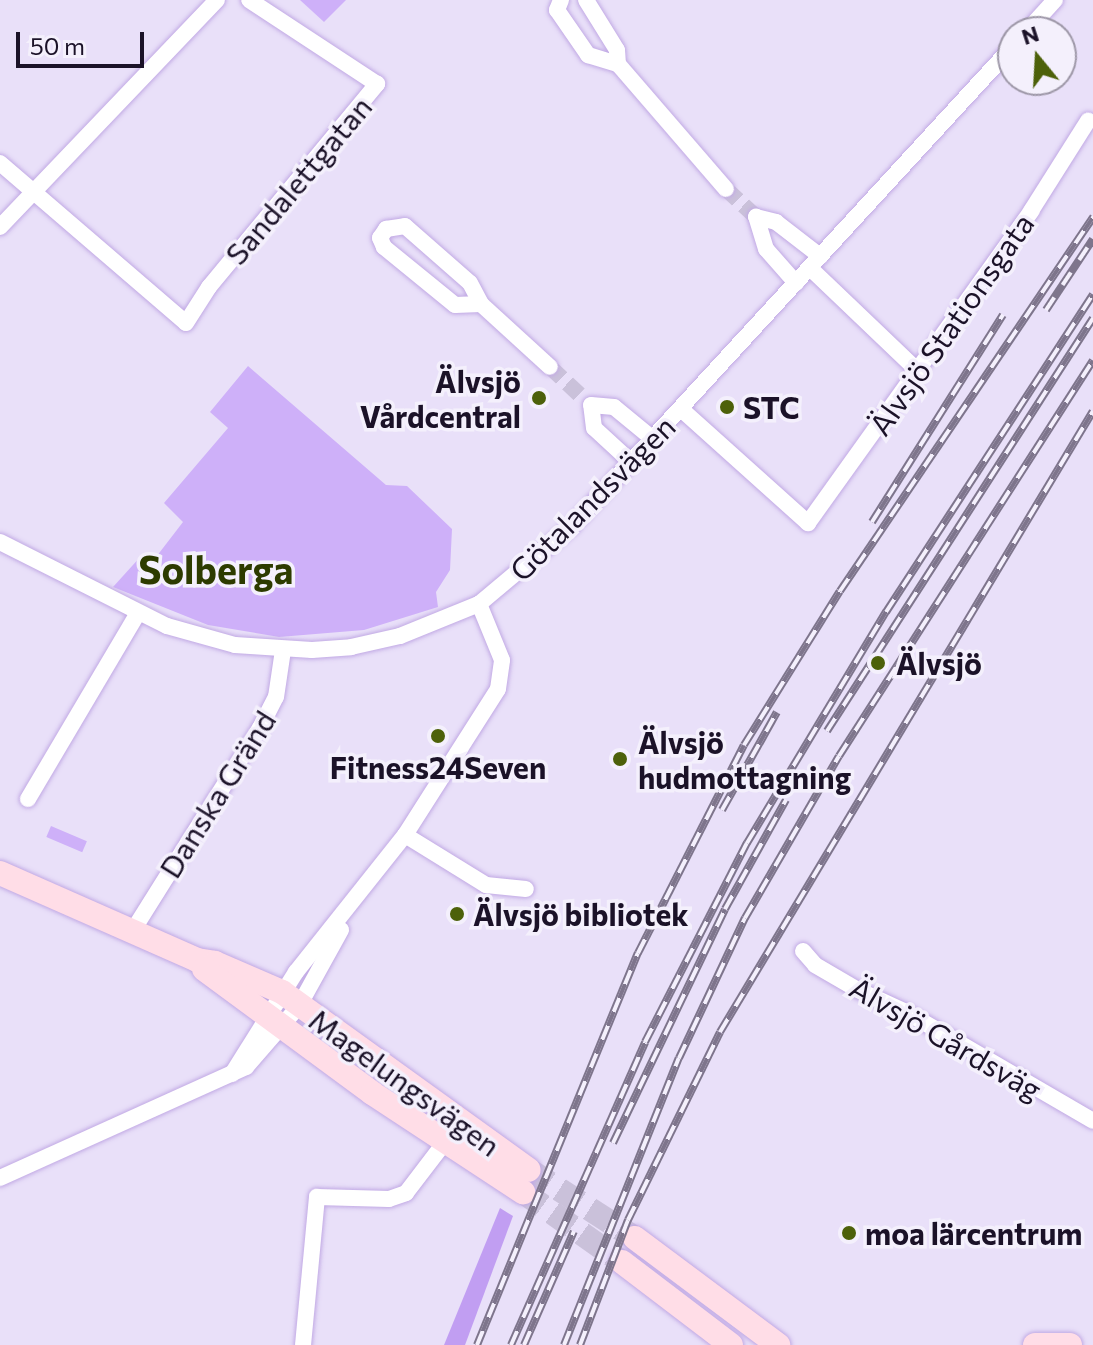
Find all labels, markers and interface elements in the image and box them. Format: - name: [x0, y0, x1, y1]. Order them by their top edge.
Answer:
- scale bar: [20, 16, 148, 66]
- north arrow: [997, 16, 1077, 96]
- text: N: [1018, 19, 1042, 50]
- text: 50 m: [30, 31, 85, 60]
- street label: Sandalettgatan: [217, 89, 379, 271]
- street label: Älvsjö Stationsgata: [861, 206, 1041, 442]
- place label: Älvsjö Vårdcentral: [360, 363, 521, 434]
- marker: Älvsjö Vårdcentral: [528, 387, 550, 409]
- place label: STC: [743, 389, 800, 425]
- marker: STC: [718, 398, 736, 416]
- street label: Götalandsvägen: [502, 408, 682, 588]
- district label: Solberga: [139, 546, 293, 592]
- place label: Älvsjö: [896, 645, 982, 681]
- marker: Älvsjö: [867, 652, 889, 674]
- street label: Danska Gränd: [151, 704, 283, 884]
- place label: Älvsjö hudmottagning: [638, 724, 851, 794]
- marker: Fitness24Seven: [429, 727, 447, 745]
- marker: Älvsjö hudmottagning: [609, 748, 631, 770]
- place label: Fitness24Seven: [330, 749, 546, 785]
- place label: Älvsjö bibliotek: [473, 896, 688, 932]
- marker: Älvsjö bibliotek: [448, 905, 466, 923]
- street label: Älvsjö Gårdsväg: [844, 969, 1048, 1107]
- street label: Magelungsvägen: [303, 1001, 507, 1163]
- place label: moa lärcentrum: [865, 1215, 1082, 1251]
- marker: moa lärcentrum: [840, 1224, 858, 1242]

